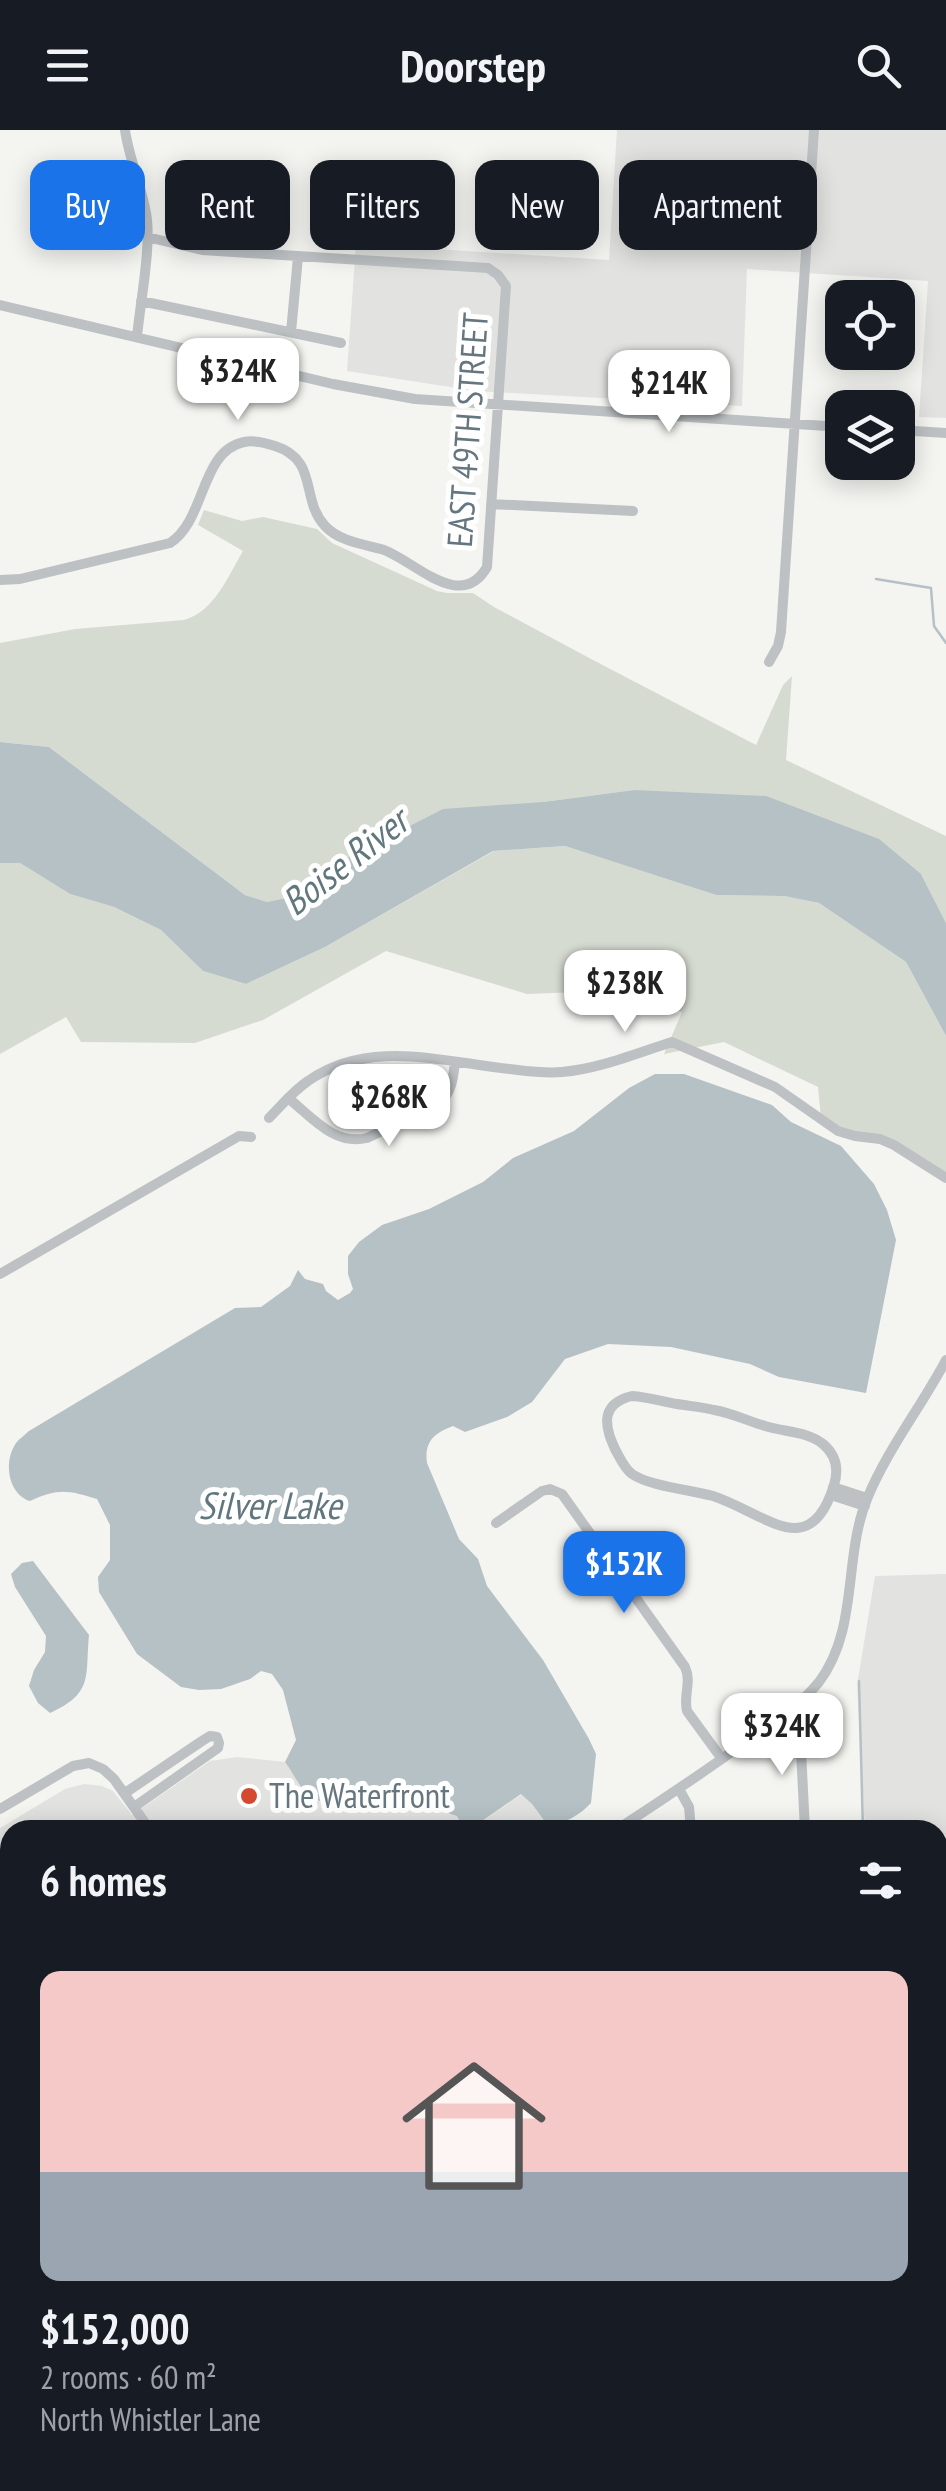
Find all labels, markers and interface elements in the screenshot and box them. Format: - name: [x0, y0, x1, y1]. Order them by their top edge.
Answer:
- text: Doorstep: [400, 36, 546, 94]
- icon: menu: [40, 38, 95, 93]
- icon: search: [851, 38, 906, 93]
- chip: Buy: [30, 160, 145, 250]
- chip: Rent: [165, 160, 290, 250]
- chip: Filters: [310, 160, 455, 250]
- chip: New: [475, 160, 599, 250]
- chip: Apartment: [619, 160, 817, 250]
- map controls: [825, 280, 915, 480]
- button: locate: [825, 280, 915, 370]
- street label: EAST 49TH STREET: [436, 311, 498, 549]
- pin: $324K: [168, 338, 308, 423]
- text: $324K: [199, 349, 277, 391]
- pin: $214K: [599, 350, 739, 435]
- text: $214K: [630, 361, 708, 403]
- button: layers: [825, 390, 915, 480]
- water label: Boise River: [271, 794, 420, 925]
- pin: $238K: [555, 950, 695, 1035]
- text: $238K: [586, 961, 664, 1003]
- pin: $268K: [319, 1064, 459, 1149]
- text: $268K: [350, 1075, 428, 1117]
- water label: Silver Lake: [199, 1480, 344, 1529]
- pin: $152K: [554, 1531, 694, 1616]
- text: $152K: [585, 1542, 663, 1584]
- pin: $324K: [712, 1693, 852, 1778]
- text: $324K: [743, 1704, 821, 1746]
- place label: The Waterfront: [269, 1772, 450, 1818]
- marker: The Waterfront: [238, 1785, 260, 1807]
- text: 6 homes: [40, 1853, 167, 1908]
- icon: filters: [853, 1853, 908, 1908]
- icon: home: [384, 2036, 564, 2216]
- text: $152,000: [40, 2301, 190, 2356]
- text: 2 rooms · 60 m²: [40, 2356, 217, 2398]
- text: North Whistler Lane: [40, 2398, 261, 2440]

